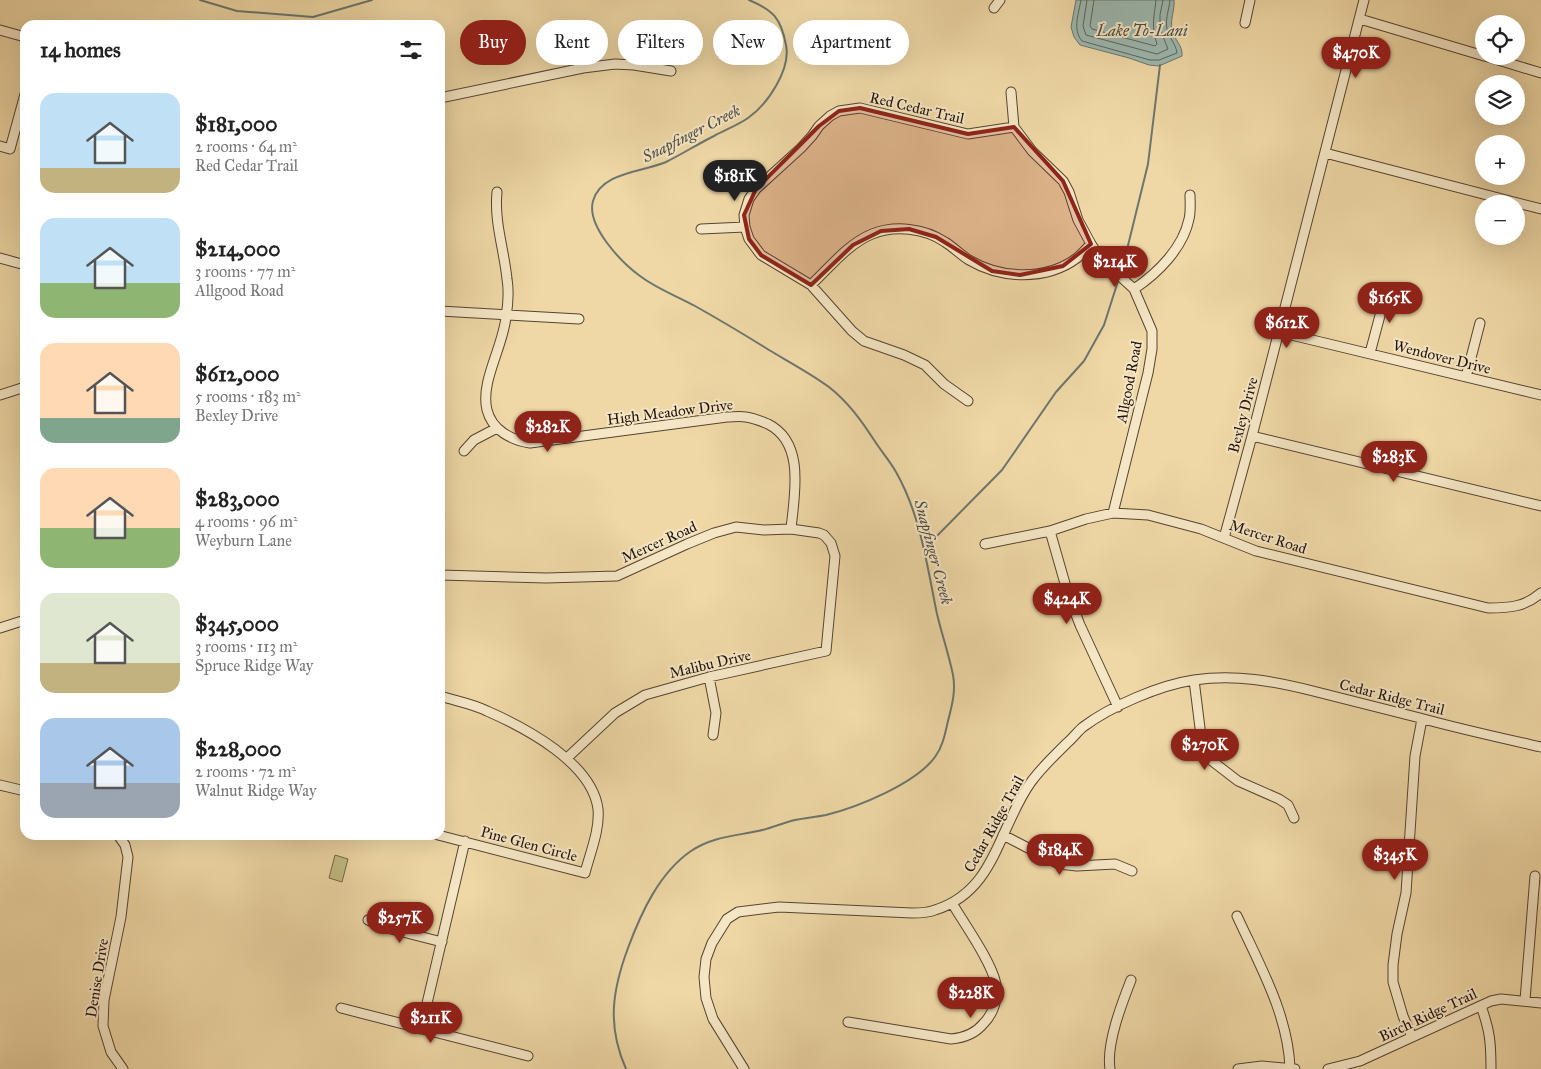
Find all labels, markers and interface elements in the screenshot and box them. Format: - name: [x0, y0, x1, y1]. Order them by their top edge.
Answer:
- map controls: [1475, 15, 1525, 245]
- button: locate: [1475, 15, 1525, 65]
- chip: Buy: [460, 20, 526, 65]
- chip: Rent: [536, 20, 608, 65]
- chip: Filters: [618, 20, 703, 65]
- chip: New: [713, 20, 783, 65]
- chip: Apartment: [793, 20, 909, 65]
- water label: Lake To-Lani: [1095, 21, 1188, 40]
- icon: filters: [397, 36, 425, 64]
- pin: $470K: [1321, 36, 1391, 79]
- text: 14 homes: [40, 37, 121, 63]
- text: $470K: [1332, 43, 1380, 62]
- button: layers: [1475, 75, 1525, 125]
- street label: Red Cedar Trail: [868, 88, 967, 128]
- water label: Snapfinger Creek: [638, 101, 744, 168]
- text: $181,000: [195, 111, 277, 137]
- icon: home: [80, 113, 140, 173]
- button: +: [1475, 135, 1525, 185]
- text: 2 rooms · 64 m²: [195, 137, 297, 156]
- text: Red Cedar Trail: [195, 156, 298, 175]
- pin: $181K: [700, 160, 770, 202]
- text: $181K: [714, 166, 756, 185]
- button: −: [1475, 195, 1525, 245]
- text: $214,000: [195, 236, 281, 262]
- icon: home: [80, 238, 140, 298]
- pin: $214K: [1080, 246, 1150, 288]
- text: $214K: [1093, 252, 1137, 271]
- text: 3 rooms · 77 m²: [195, 262, 295, 281]
- text: Allgood Road: [195, 281, 284, 300]
- pin: $165K: [1355, 282, 1425, 324]
- text: $165K: [1369, 288, 1411, 307]
- pin: $612K: [1252, 306, 1322, 349]
- text: $612K: [1265, 313, 1309, 332]
- street label: Wendover Drive: [1391, 336, 1493, 378]
- street label: Allgood Road: [1112, 339, 1146, 426]
- text: $612,000: [195, 361, 279, 387]
- icon: home: [80, 363, 140, 423]
- street label: Bexley Drive: [1224, 375, 1262, 455]
- text: 5 rooms · 183 m²: [195, 387, 301, 406]
- street label: High Meadow Drive: [606, 395, 734, 429]
- text: Bexley Drive: [195, 406, 278, 425]
- pin: $282K: [513, 410, 583, 453]
- text: $282K: [525, 417, 571, 436]
- pin: $283K: [1359, 440, 1429, 483]
- text: $283K: [1372, 447, 1416, 466]
- text: $283,000: [195, 486, 280, 512]
- icon: home: [80, 488, 140, 548]
- water label: Snapfinger Creek: [909, 497, 957, 607]
- text: 4 rooms · 96 m²: [195, 512, 298, 531]
- street label: Mercer Road: [1227, 516, 1310, 558]
- street label: Mercer Road: [619, 517, 700, 567]
- text: Weyburn Lane: [195, 531, 292, 550]
- pin: $424K: [1032, 582, 1102, 625]
- text: $424K: [1044, 589, 1090, 608]
- text: $345,000: [195, 611, 279, 637]
- icon: home: [80, 613, 140, 673]
- text: 3 rooms · 113 m²: [195, 637, 297, 656]
- street label: Malibu Drive: [668, 646, 752, 682]
- text: Spruce Ridge Way: [195, 656, 313, 675]
- street label: Cedar Ridge Trail: [1337, 675, 1447, 719]
- pin: $270K: [1170, 728, 1240, 771]
- text: $270K: [1182, 735, 1228, 754]
- text: $228,000: [195, 736, 282, 762]
- icon: home: [80, 738, 140, 798]
- text: 2 rooms · 72 m²: [195, 762, 296, 781]
- street label: Cedar Ridge Trail: [960, 772, 1028, 876]
- text: Walnut Ridge Way: [195, 781, 316, 800]
- street label: Pine Glen Circle: [479, 822, 579, 866]
- pin: $184K: [1025, 834, 1095, 876]
- pin: $345K: [1360, 838, 1430, 881]
- text: $184K: [1038, 840, 1082, 859]
- text: $345K: [1373, 845, 1417, 864]
- pin: $257K: [365, 902, 435, 944]
- text: $257K: [378, 908, 422, 927]
- street label: Denise Drive: [82, 937, 112, 1019]
- pin: $228K: [936, 976, 1006, 1019]
- text: $228K: [948, 983, 994, 1002]
- street label: Birch Ridge Trail: [1376, 984, 1481, 1046]
- pin: $211K: [396, 1002, 466, 1044]
- text: $211K: [410, 1008, 452, 1027]

